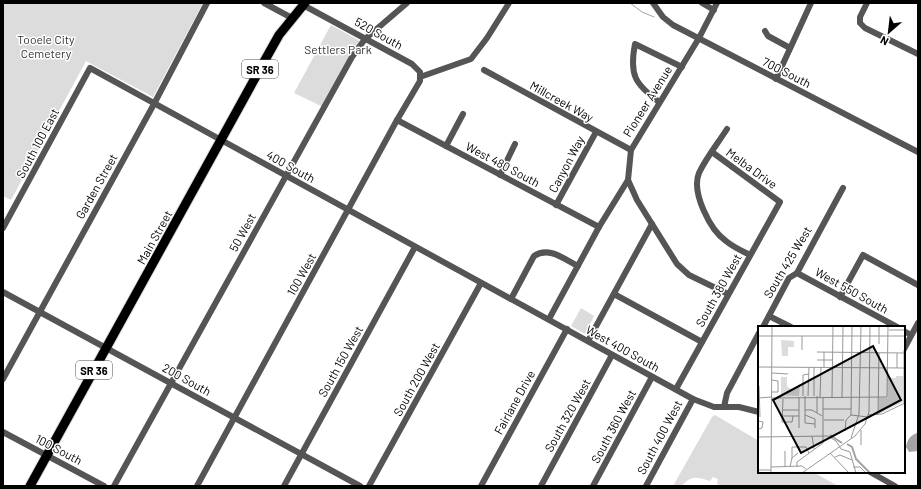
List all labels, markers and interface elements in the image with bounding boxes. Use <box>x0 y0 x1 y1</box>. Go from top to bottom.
north arrow <box>869 12 909 52</box>
street label: 520 South <box>353 14 405 52</box>
park label: Tooele City Cemetery <box>17 32 75 60</box>
text: N <box>878 34 890 49</box>
park label: Settlers Park <box>304 42 372 56</box>
street label: 700 South <box>760 54 814 90</box>
road number: SR 36 <box>242 60 278 78</box>
street label: Pioneer Avenue <box>620 63 674 139</box>
street label: Millcreek Way <box>528 78 597 124</box>
street label: South 100 East <box>13 106 61 180</box>
street label: Canyon Way <box>545 133 587 195</box>
street label: West 480 South <box>464 139 542 189</box>
street label: Melba Drive <box>724 145 780 191</box>
street label: 400 South <box>264 147 318 185</box>
street label: Garden Street <box>72 151 120 221</box>
street label: Main Street <box>133 208 175 266</box>
street label: 50 West <box>226 210 258 254</box>
street label: South 425 West <box>760 224 814 300</box>
street label: 100 West <box>284 250 318 298</box>
street label: South 380 West <box>692 251 744 329</box>
street label: West 550 South <box>813 264 891 316</box>
street label: West 400 South <box>584 322 662 374</box>
street label: South 150 West <box>315 323 365 399</box>
inset map <box>758 326 905 473</box>
street label: South 200 West <box>390 340 442 418</box>
street label: 200 South <box>160 360 214 398</box>
road number: SR 36 <box>76 361 112 379</box>
street label: Fairlane Drive <box>491 368 537 436</box>
street label: South 320 West <box>541 376 593 454</box>
street label: South 360 West <box>588 387 638 465</box>
street label: South 400 West <box>634 397 684 477</box>
street label: 100 South <box>33 431 85 467</box>

